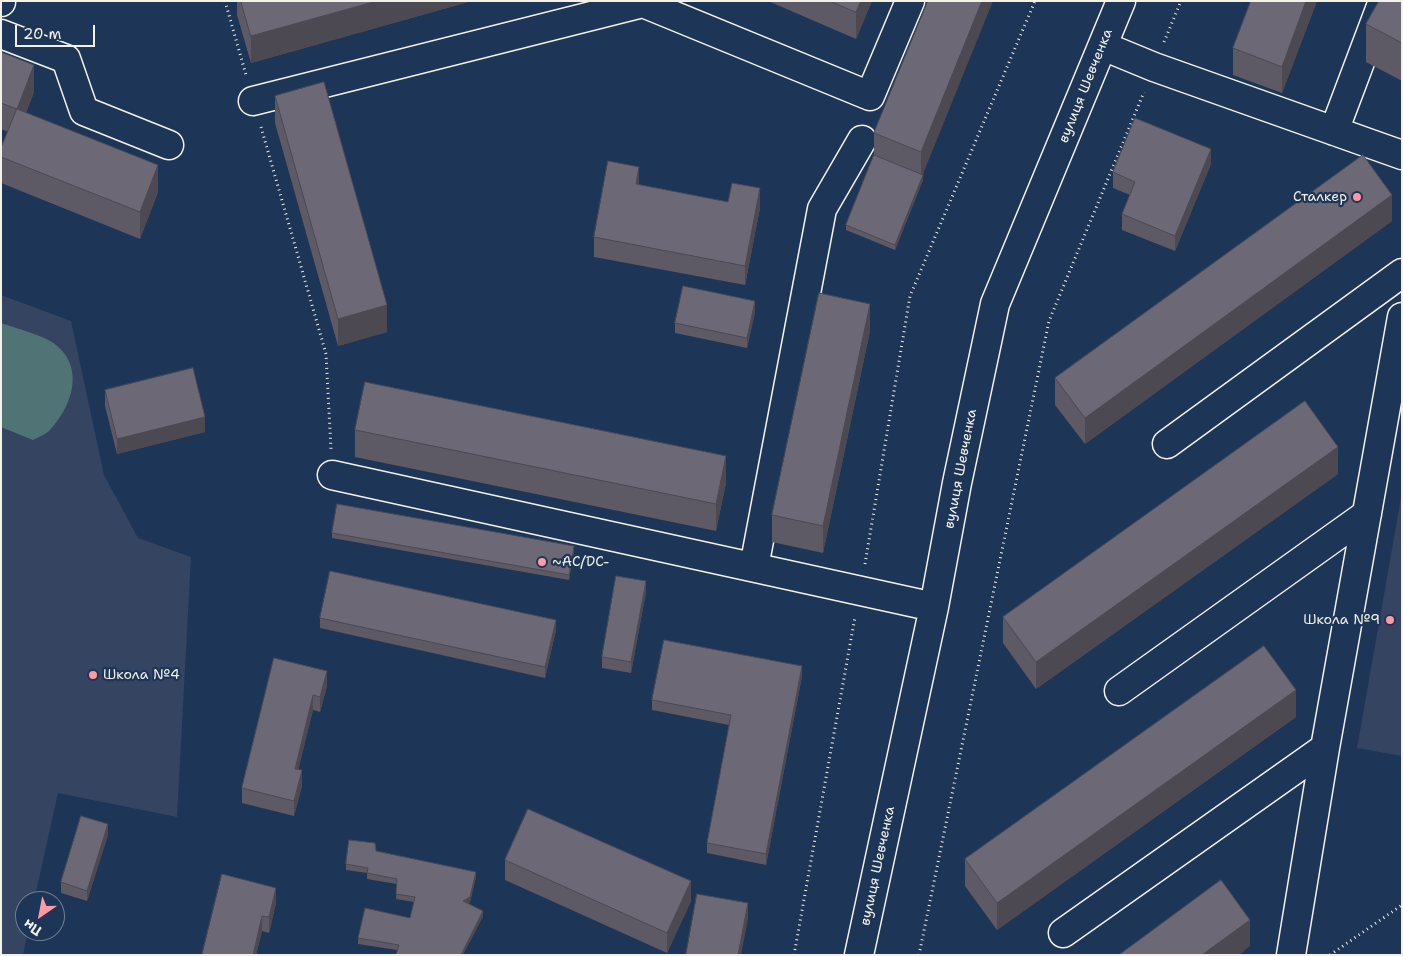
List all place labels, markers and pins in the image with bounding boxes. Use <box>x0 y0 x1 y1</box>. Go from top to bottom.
place label: Сталкер <box>1293 189 1347 205</box>
marker: Сталкер <box>1351 191 1363 203</box>
place label: ~AC/DC- <box>552 554 610 570</box>
marker: ~AC/DC- <box>536 556 548 568</box>
place label: Школа №9 <box>1303 612 1380 628</box>
marker: Школа №9 <box>1384 614 1396 626</box>
place label: Школа №4 <box>103 667 180 683</box>
marker: Школа №4 <box>87 669 99 681</box>

